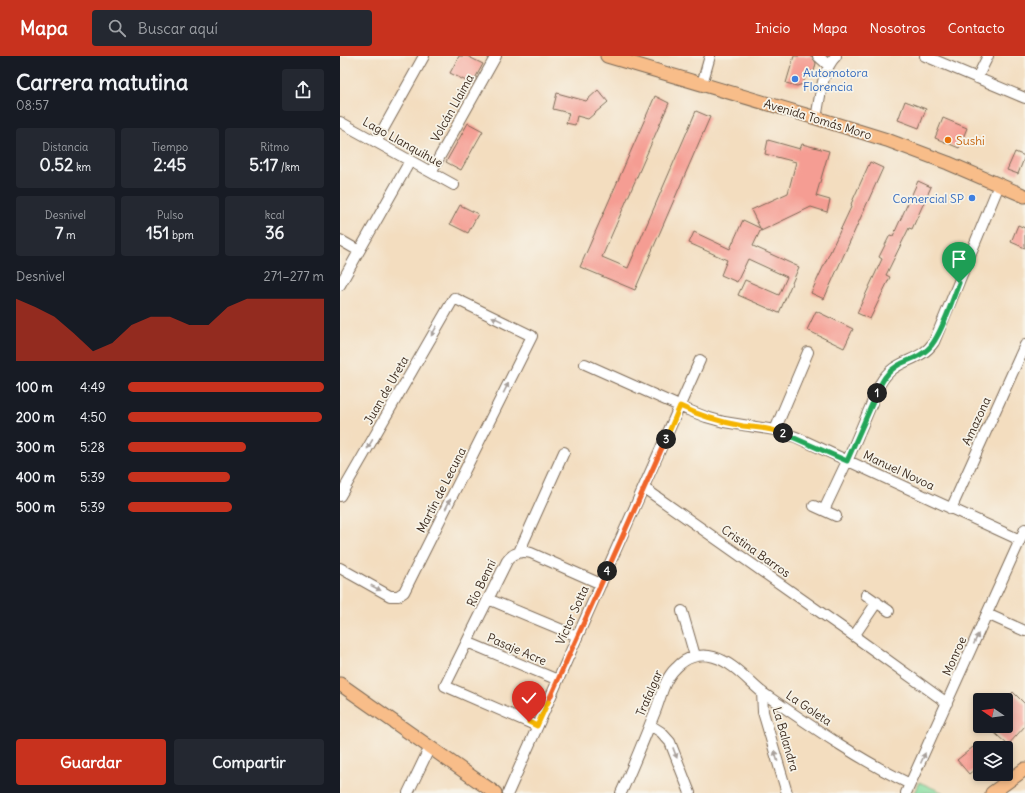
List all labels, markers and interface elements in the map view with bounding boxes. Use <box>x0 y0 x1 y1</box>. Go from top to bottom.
search box <box>92 10 372 46</box>
text: Mapa <box>20 16 68 40</box>
icon: search <box>106 17 128 39</box>
text: Buscar aquí <box>138 19 218 38</box>
text: Inicio <box>755 19 790 37</box>
text: Mapa <box>812 19 848 37</box>
text: Nosotros <box>870 19 926 37</box>
text: Contacto <box>948 19 1005 37</box>
place label: Automotora Florencia <box>803 65 868 94</box>
text: Carrera matutina <box>16 68 188 96</box>
button: share <box>282 69 324 111</box>
street label: Volcán Llaima <box>427 71 477 145</box>
marker: Automotora Florencia <box>790 74 800 84</box>
street label: Avenida Tomás Moro <box>762 95 874 143</box>
text: 08:57 <box>16 97 49 114</box>
street label: Lago Llanquihue <box>360 114 446 170</box>
place label: Sushi <box>956 133 985 148</box>
marker: Sushi <box>943 135 953 145</box>
text: Distancia <box>42 140 88 154</box>
text: Tiempo <box>152 140 188 154</box>
text: Ritmo <box>260 140 289 154</box>
text: 0.52 <box>39 154 73 176</box>
text: 2:45 <box>154 154 186 176</box>
text: 5:17 <box>249 154 278 176</box>
text: km <box>73 160 91 174</box>
text: /km <box>278 160 300 174</box>
place label: Comercial SP <box>893 191 964 206</box>
marker: Comercial SP <box>967 193 977 203</box>
text: Desnivel <box>45 208 86 222</box>
text: Pulso <box>157 208 183 222</box>
text: kcal <box>265 208 285 222</box>
text: 7 <box>55 222 63 244</box>
text: 151 <box>146 222 169 244</box>
text: 36 <box>265 222 284 244</box>
text: m <box>63 228 76 242</box>
text: bpm <box>169 228 194 242</box>
pin <box>942 242 976 283</box>
icon: arrive <box>948 248 970 270</box>
text: Desnivel <box>16 268 65 285</box>
text: 271–277 m <box>264 268 324 285</box>
one-way arrow <box>492 316 503 322</box>
one-way arrow <box>431 326 438 337</box>
street label: Juan de Ureta <box>361 353 412 427</box>
text: 100 m <box>16 379 53 396</box>
text: 4:49 <box>80 379 105 396</box>
one-way arrow <box>503 382 509 394</box>
pin: 1 <box>867 383 887 403</box>
text: 1 <box>875 386 879 400</box>
street label: Amazona <box>958 394 994 447</box>
text: 200 m <box>16 409 55 426</box>
text: 4:50 <box>80 409 106 426</box>
pin: 2 <box>773 423 793 443</box>
text: 2 <box>780 426 786 440</box>
pin: 3 <box>656 429 676 449</box>
text: 3 <box>663 432 669 446</box>
one-way arrow <box>366 438 373 450</box>
text: 300 m <box>16 439 55 456</box>
text: 5:28 <box>80 439 105 456</box>
street label: Martín de Lecuna <box>413 445 469 535</box>
street label: Manuel Novoa <box>861 447 937 493</box>
text: 400 m <box>16 469 55 486</box>
text: 5:39 <box>80 469 105 486</box>
text: 500 m <box>16 499 55 516</box>
text: 5:39 <box>80 499 105 516</box>
one-way arrow <box>445 499 451 510</box>
street label: Cristina Barros <box>719 522 793 580</box>
street label: Río Benni <box>463 557 499 609</box>
pin: 4 <box>597 561 617 581</box>
text: 4 <box>604 564 610 578</box>
street label: Víctor Sotta <box>552 583 592 647</box>
one-way arrow <box>370 585 382 591</box>
street label: Pasaje Acre <box>485 630 549 668</box>
one-way arrow <box>973 633 979 645</box>
street label: Monroe <box>939 634 969 678</box>
street label: Trafalgar <box>633 668 665 718</box>
pin <box>512 681 546 722</box>
icon: check <box>518 687 540 709</box>
street label: La Goleta <box>783 687 835 729</box>
north arrow <box>973 693 1013 733</box>
map controls <box>973 693 1013 781</box>
street label: La Balandra <box>770 705 802 773</box>
button: Guardar <box>16 739 166 785</box>
button: Compartir <box>174 739 324 785</box>
button: layers <box>973 741 1013 781</box>
one-way arrow <box>672 748 678 760</box>
one-way arrow <box>773 749 779 761</box>
one-way arrow <box>920 751 926 763</box>

